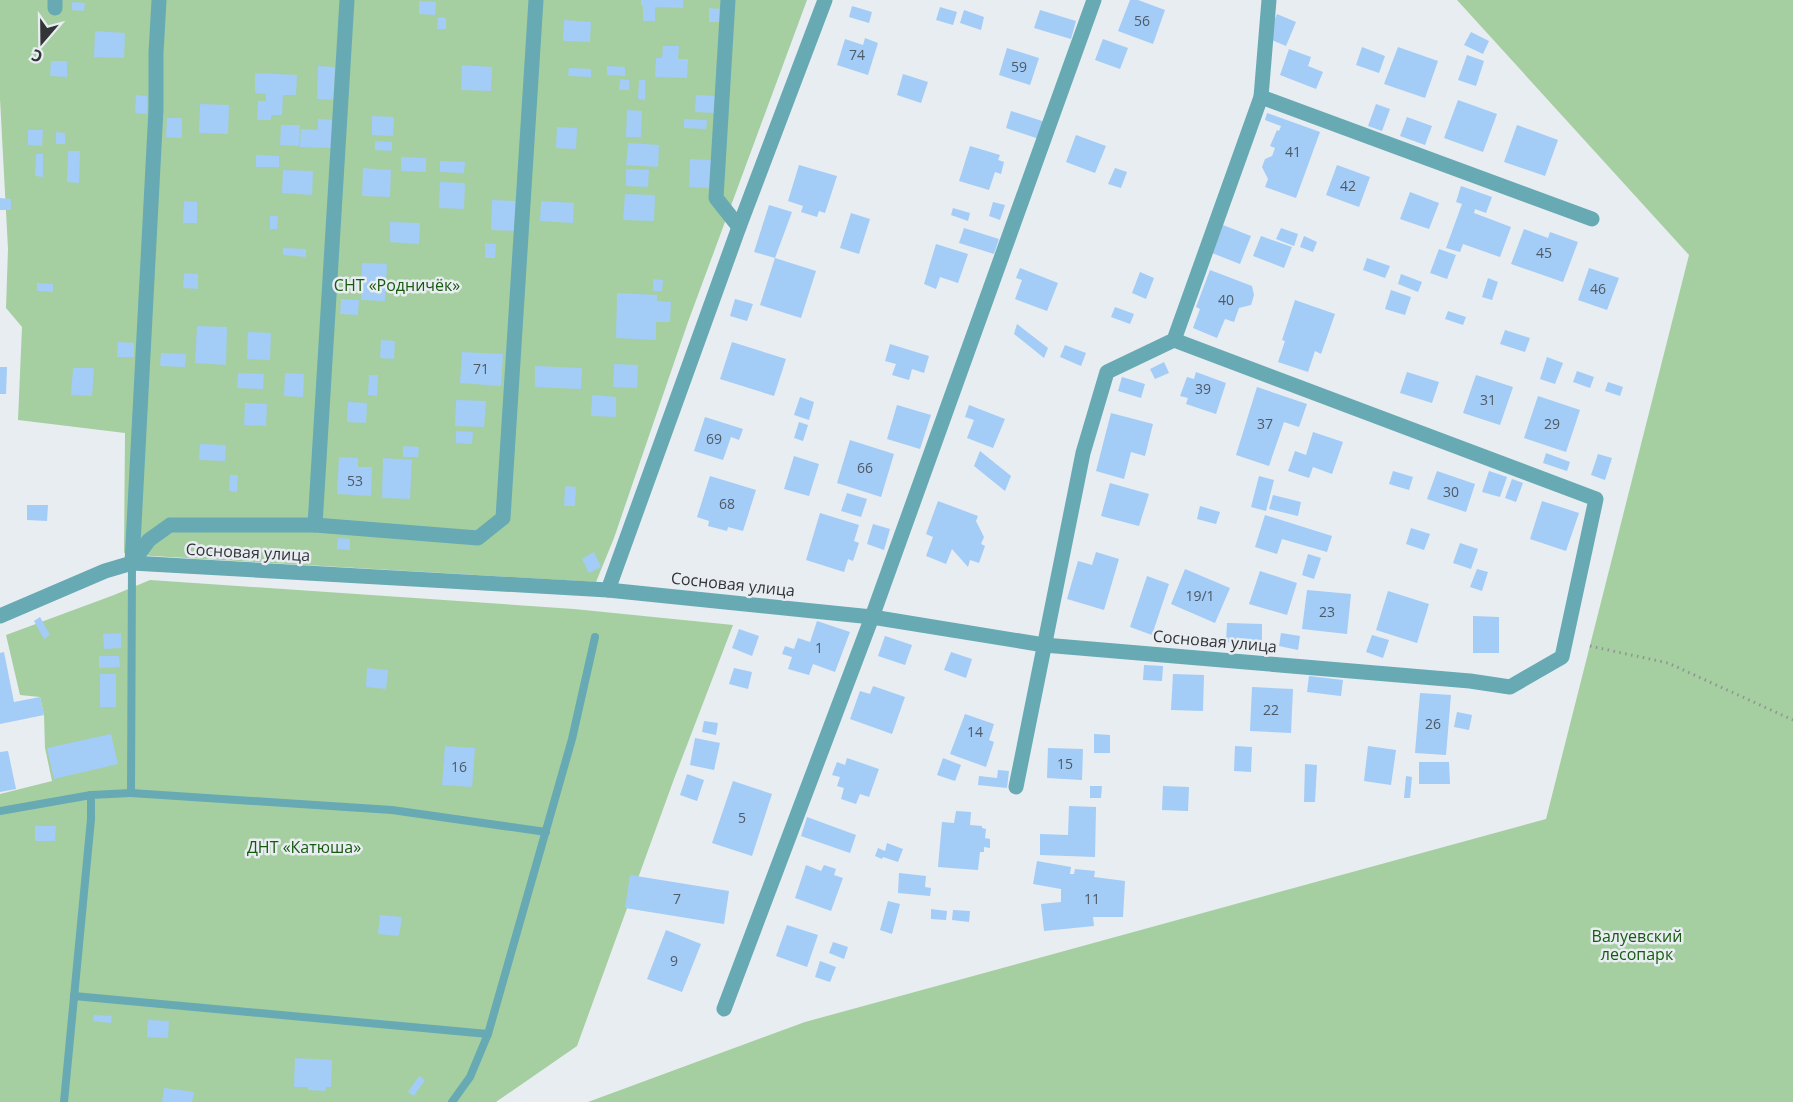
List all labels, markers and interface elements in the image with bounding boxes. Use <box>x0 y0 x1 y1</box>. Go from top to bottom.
house number: 56 <box>1134 11 1150 30</box>
north arrow <box>12 12 72 72</box>
text: С <box>28 44 45 68</box>
house number: 74 <box>849 45 865 64</box>
house number: 59 <box>1011 57 1027 76</box>
house number: 41 <box>1285 142 1301 161</box>
house number: 42 <box>1340 176 1356 195</box>
house number: 45 <box>1536 243 1552 262</box>
park label: СНТ «Родничёк» <box>334 274 460 296</box>
house number: 46 <box>1590 279 1606 298</box>
house number: 40 <box>1218 290 1234 309</box>
house number: 71 <box>473 359 489 378</box>
house number: 39 <box>1195 379 1211 398</box>
house number: 31 <box>1480 390 1496 409</box>
house number: 37 <box>1257 414 1273 433</box>
house number: 29 <box>1544 414 1560 433</box>
house number: 69 <box>706 429 722 448</box>
house number: 66 <box>857 458 873 477</box>
house number: 53 <box>347 471 363 490</box>
house number: 30 <box>1443 482 1459 501</box>
house number: 68 <box>719 494 735 513</box>
street label: Сосновая улица <box>185 538 311 566</box>
street label: Сосновая улица <box>670 567 796 601</box>
house number: 19/1 <box>1185 586 1215 605</box>
house number: 23 <box>1319 602 1335 621</box>
street label: Сосновая улица <box>1152 625 1278 657</box>
house number: 1 <box>815 638 823 657</box>
house number: 22 <box>1263 700 1279 719</box>
house number: 26 <box>1425 714 1441 733</box>
house number: 14 <box>967 722 983 741</box>
house number: 15 <box>1057 754 1073 773</box>
house number: 16 <box>451 757 467 776</box>
house number: 5 <box>738 808 746 827</box>
park label: ДНТ «Катюша» <box>247 836 361 858</box>
house number: 7 <box>673 889 681 908</box>
house number: 11 <box>1084 889 1100 908</box>
park label: Валуевский лесопарк <box>1592 925 1682 965</box>
house number: 9 <box>670 951 678 970</box>

